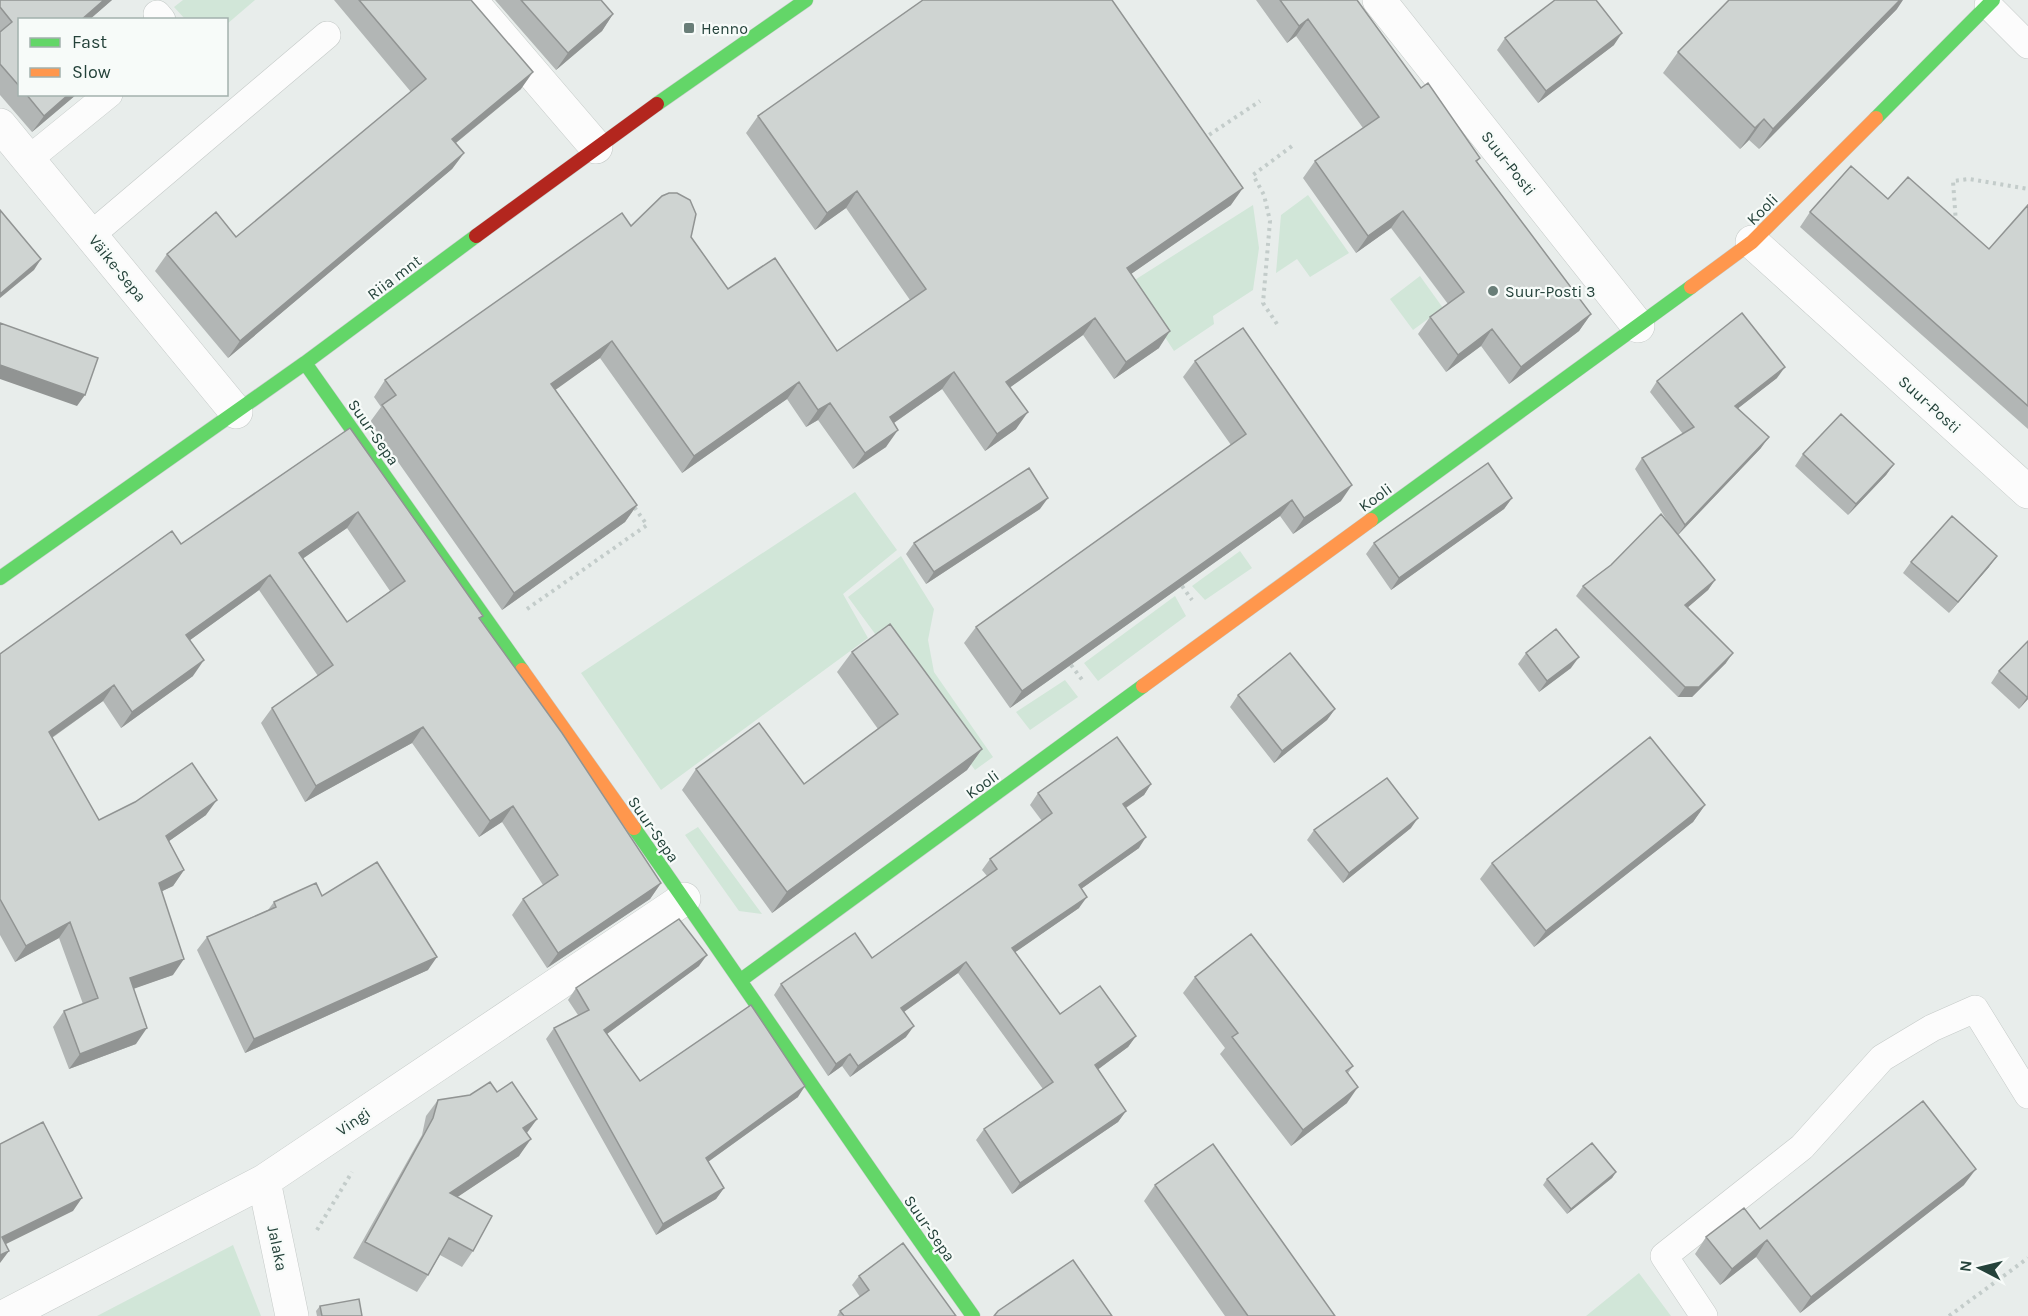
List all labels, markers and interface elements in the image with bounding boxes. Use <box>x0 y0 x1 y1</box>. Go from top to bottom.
legend <box>18 18 228 96</box>
place label: Henno <box>701 19 748 38</box>
marker: Henno <box>682 21 696 35</box>
text: Fast <box>72 31 107 53</box>
text: Slow <box>72 61 111 83</box>
street label: Suur-Posti <box>1477 127 1540 200</box>
street label: Kooli <box>1743 190 1782 229</box>
street label: Väike-Sepa <box>85 231 150 306</box>
street label: Riia mnt <box>364 251 425 304</box>
place label: Suur-Posti 3 <box>1505 282 1595 301</box>
marker: Suur-Posti 3 <box>1486 284 1500 298</box>
street label: Suur-Posti <box>1895 371 1965 437</box>
street label: Suur-Sepa <box>344 396 403 469</box>
street label: Kooli <box>1355 479 1396 516</box>
street label: Kooli <box>962 766 1003 803</box>
street label: Suur-Sepa <box>624 793 683 866</box>
street label: Vingi <box>333 1103 374 1140</box>
street label: Suur-Sepa <box>900 1192 959 1265</box>
street label: Jalaka <box>263 1223 292 1273</box>
north arrow <box>1950 1238 2010 1298</box>
text: N <box>1955 1259 1976 1273</box>

